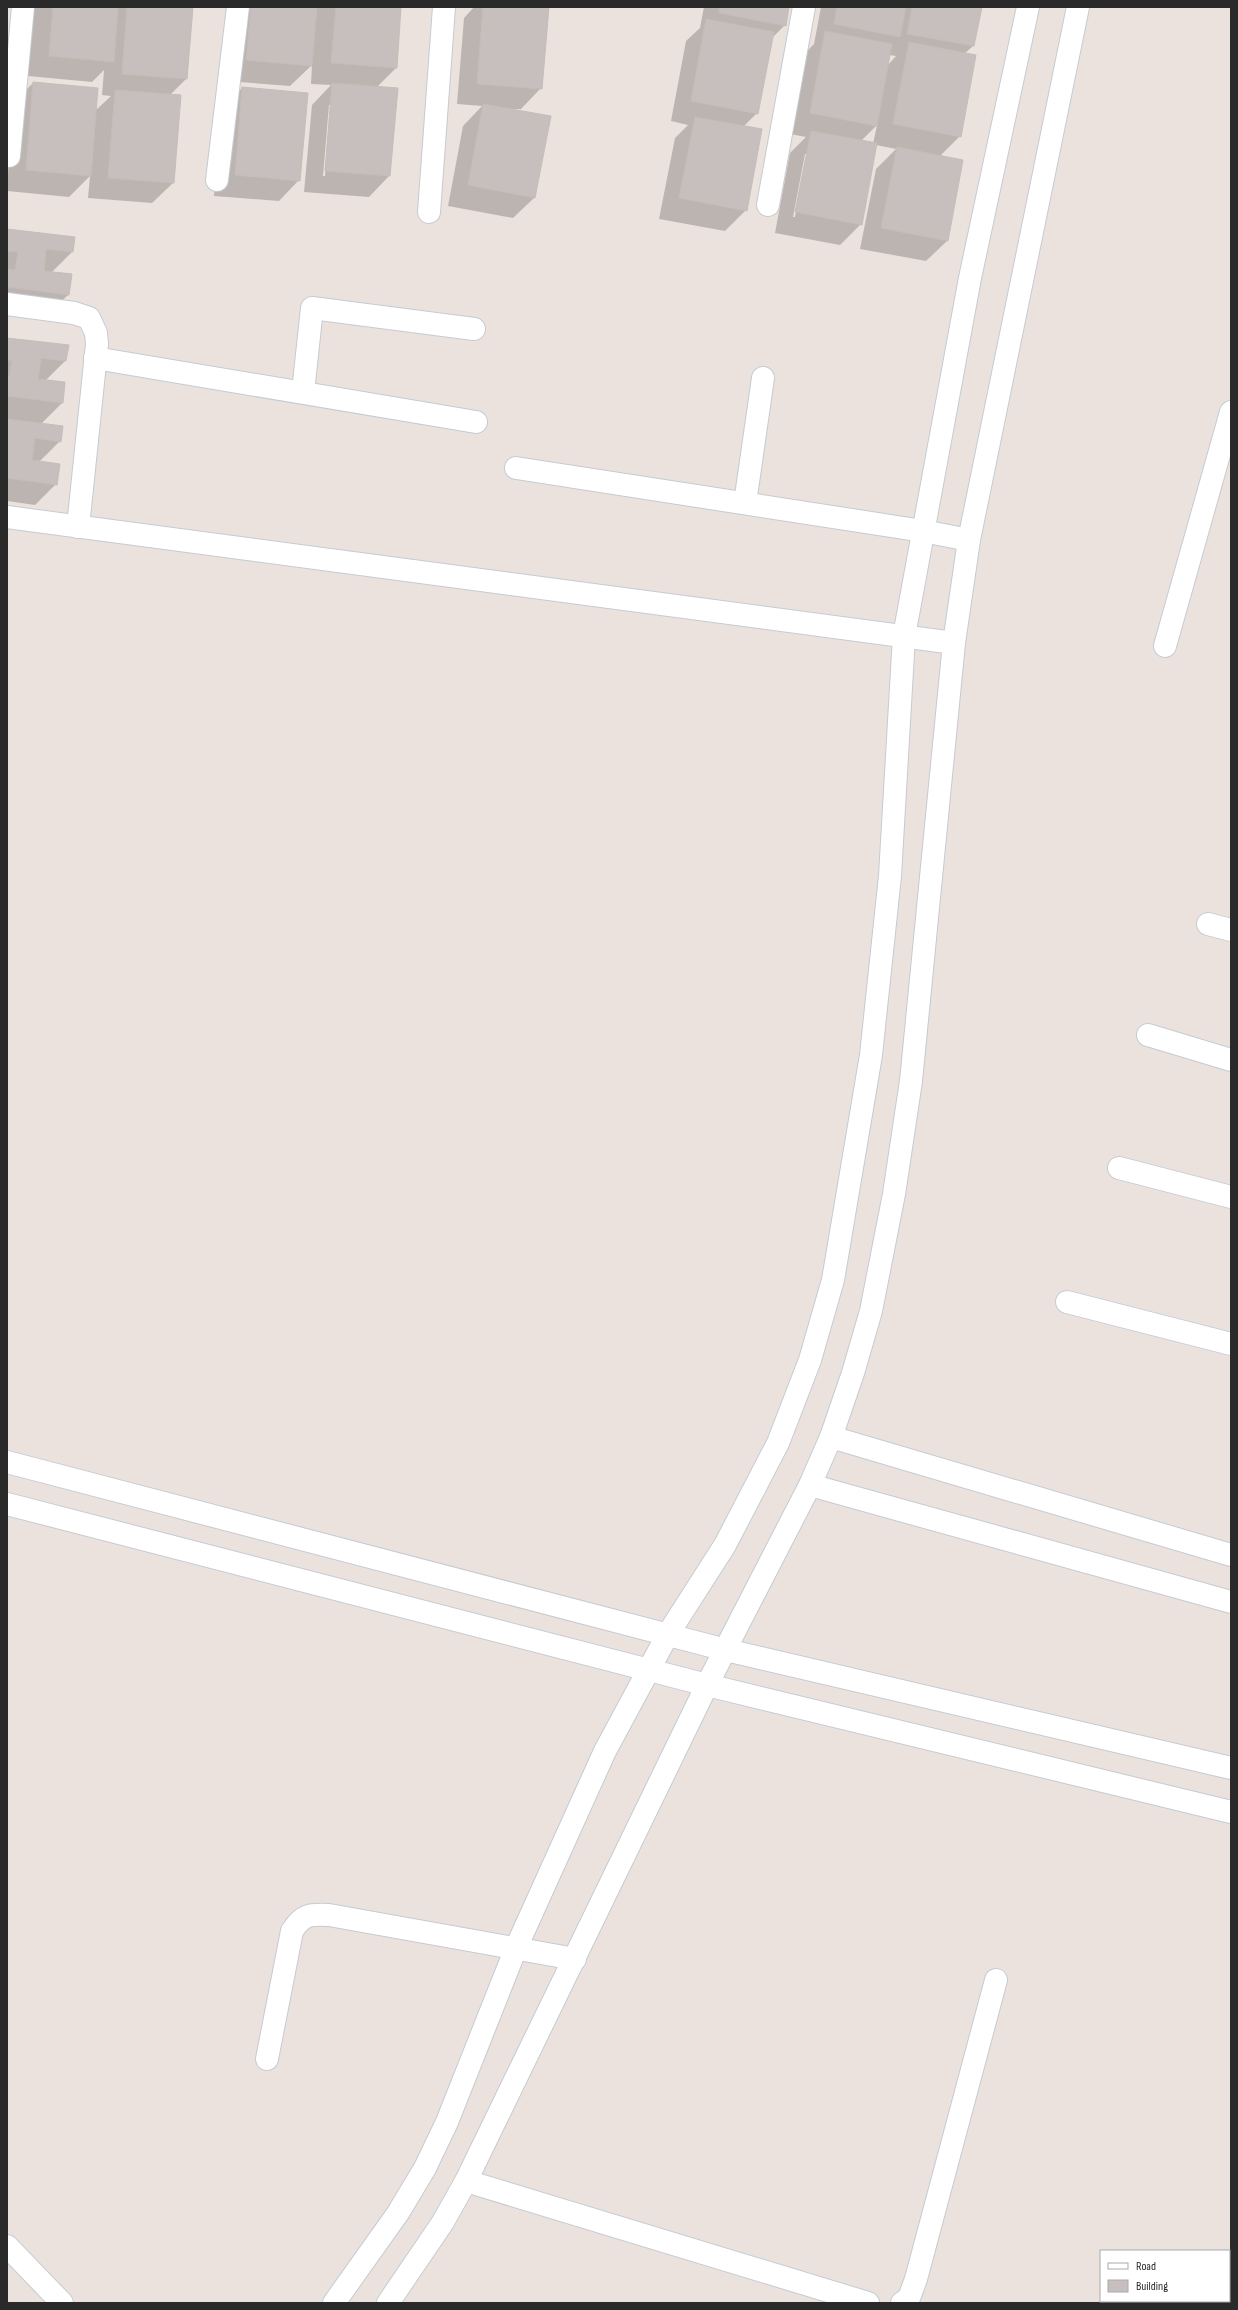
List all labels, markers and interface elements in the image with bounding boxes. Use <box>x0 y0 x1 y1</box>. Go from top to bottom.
legend <box>1100 2250 1230 2302</box>
text: Road <box>1136 2259 1156 2274</box>
text: Building <box>1136 2279 1168 2294</box>

